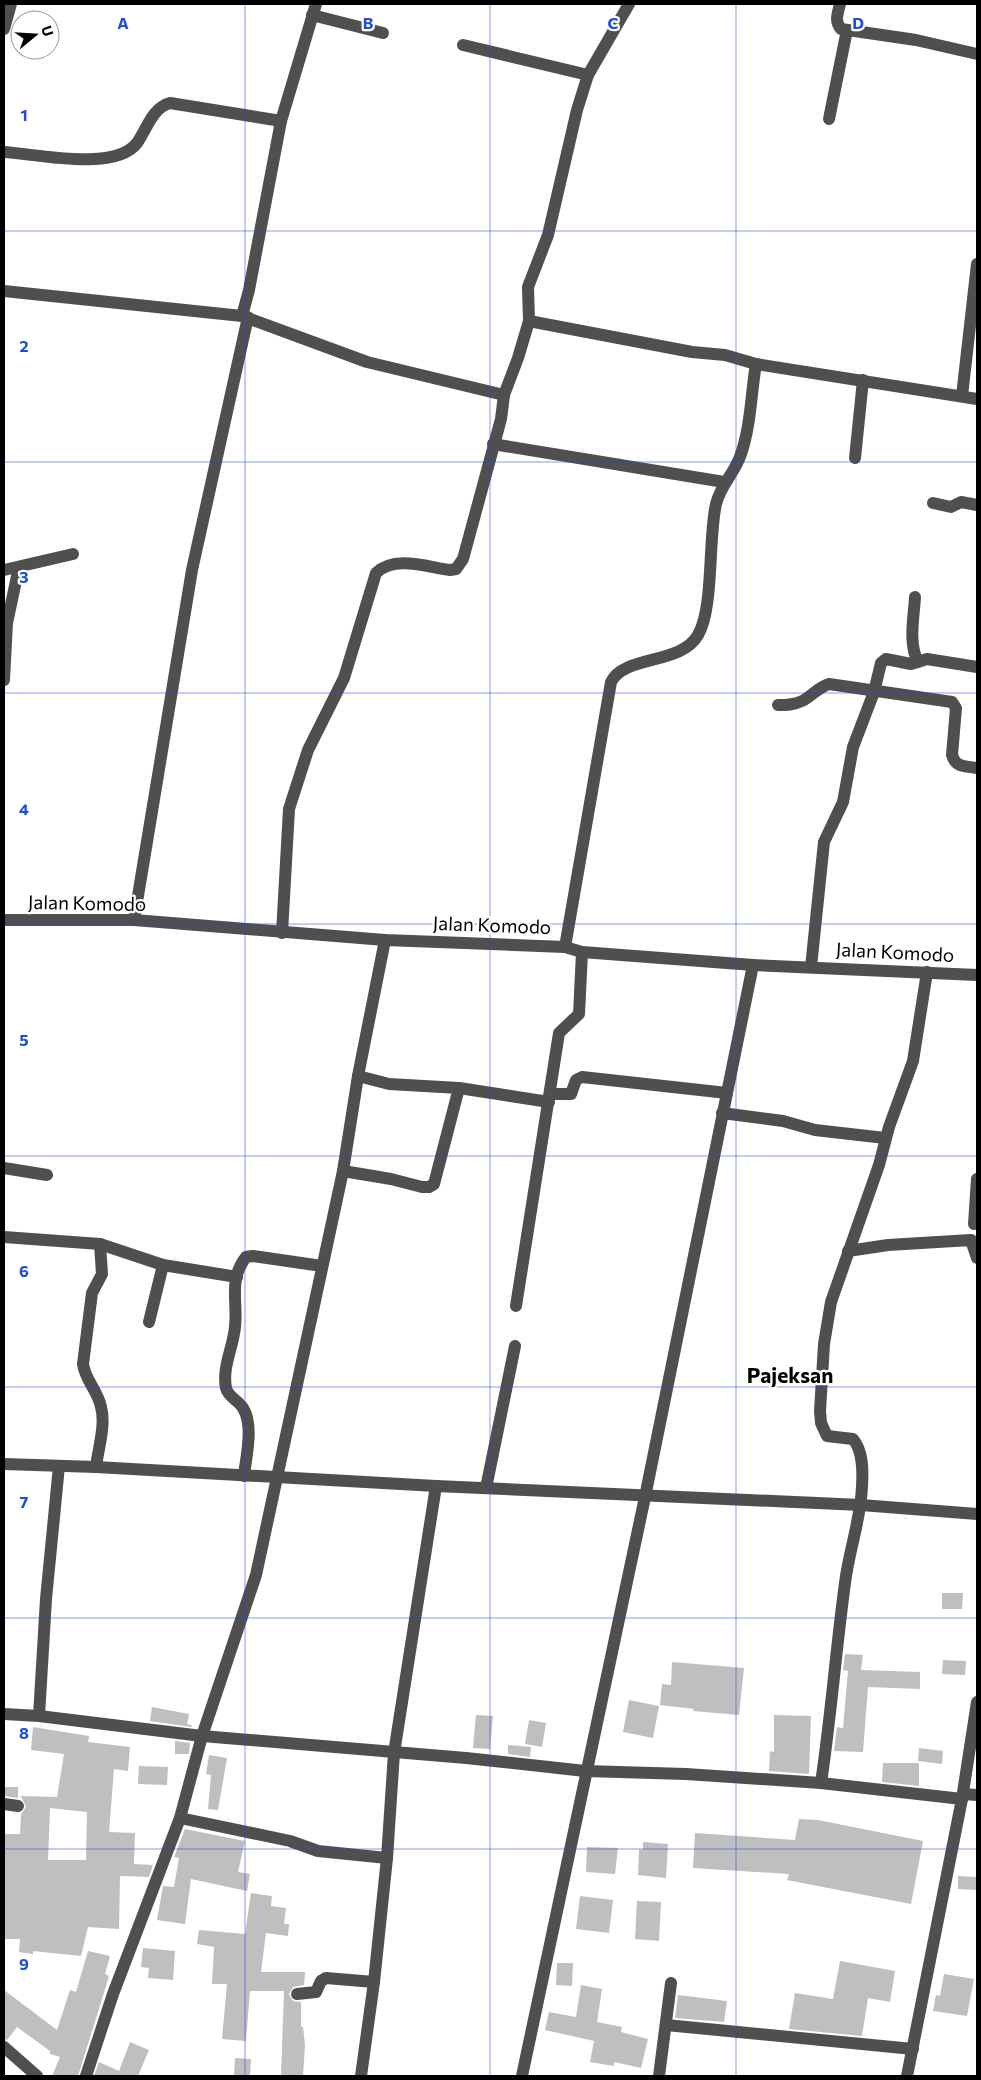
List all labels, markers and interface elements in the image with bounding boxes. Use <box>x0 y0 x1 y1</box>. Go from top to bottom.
north arrow <box>10 10 60 60</box>
text: A <box>117 13 129 32</box>
text: B <box>363 13 374 32</box>
text: C <box>608 13 619 32</box>
text: D <box>852 13 864 32</box>
text: U <box>38 23 57 38</box>
text: 1 <box>20 105 28 124</box>
text: 2 <box>19 336 29 355</box>
text: 3 <box>19 567 29 586</box>
text: 4 <box>19 799 29 818</box>
street label: Jalan Komodo <box>28 890 146 915</box>
street label: Jalan Komodo <box>432 911 552 938</box>
street label: Jalan Komodo <box>835 937 955 966</box>
text: 5 <box>19 1030 29 1049</box>
text: 6 <box>19 1261 29 1280</box>
district label: Pajeksan <box>747 1362 833 1387</box>
text: 7 <box>20 1492 29 1511</box>
text: 8 <box>19 1723 29 1742</box>
text: 9 <box>19 1954 29 1973</box>

